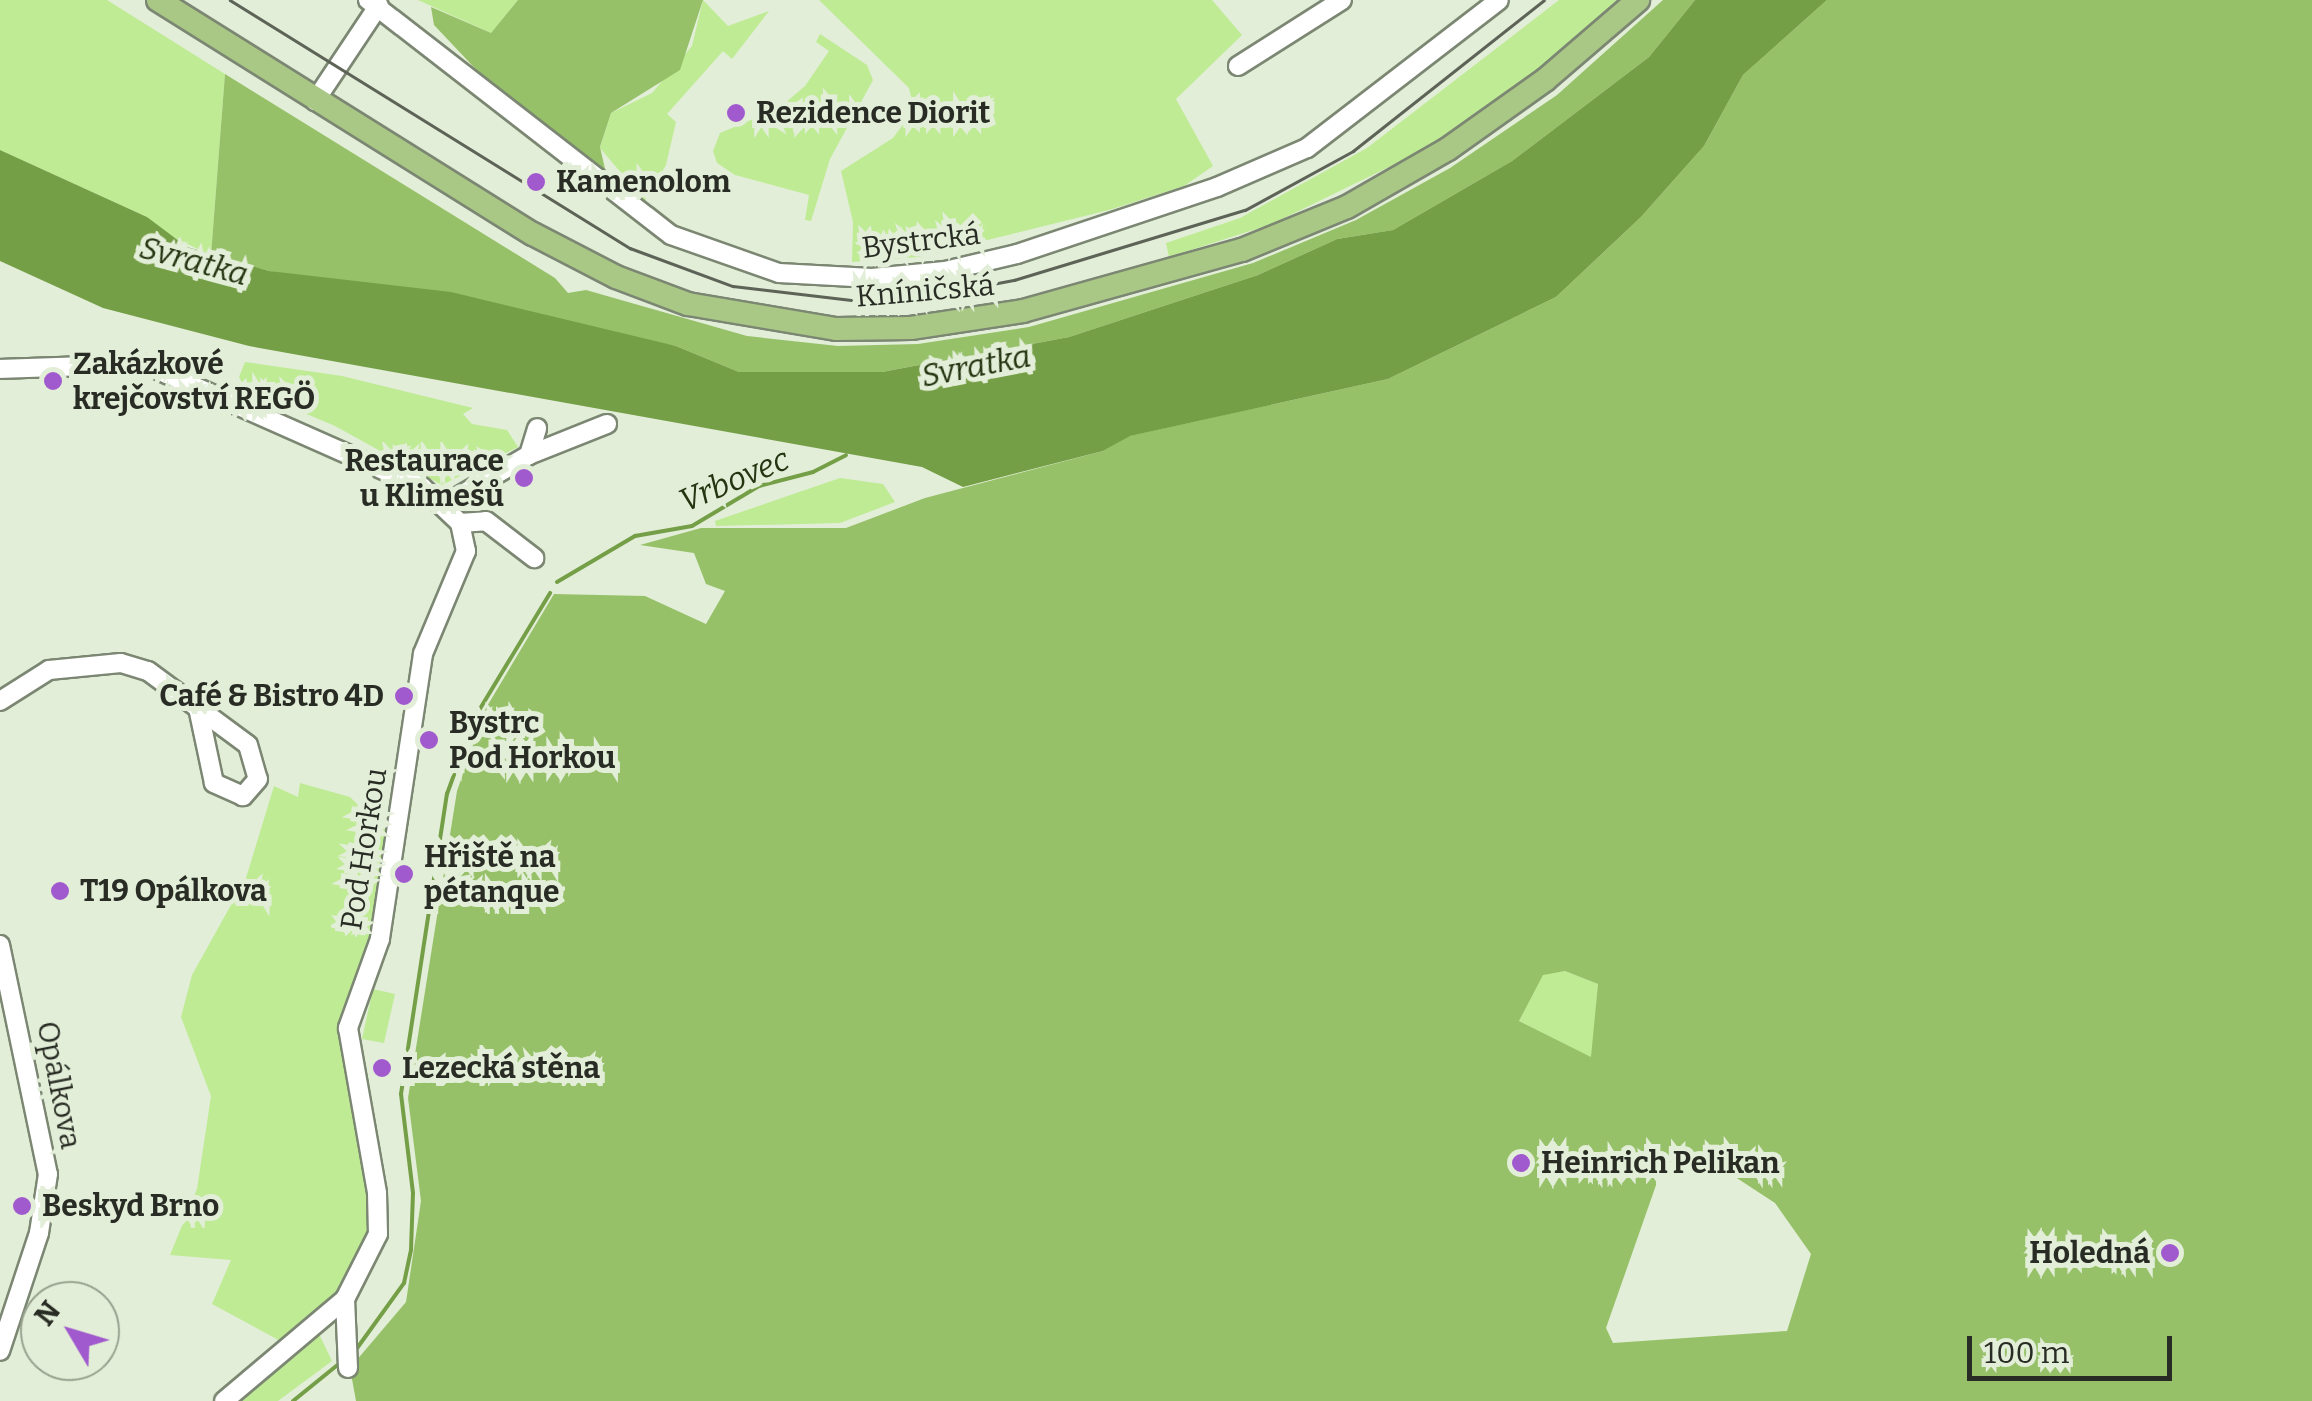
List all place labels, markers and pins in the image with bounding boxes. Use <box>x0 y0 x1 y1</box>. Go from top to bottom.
place label: Rezidence Diorit <box>756 95 990 131</box>
marker: Rezidence Diorit <box>725 102 747 124</box>
place label: Kamenolom <box>556 164 731 200</box>
marker: Kamenolom <box>525 171 547 193</box>
place label: Zakázkové krejčovství REGÖ <box>73 346 315 416</box>
marker: Zakázkové krejčovství REGÖ <box>42 370 64 392</box>
place label: Restaurace u Klimešů <box>344 443 504 514</box>
marker: Restaurace u Klimešů <box>513 467 535 489</box>
place label: Café & Bistro 4D <box>159 678 384 714</box>
marker: Café & Bistro 4D <box>393 685 415 707</box>
place label: Bystrc Pod Horkou <box>449 705 615 776</box>
marker: Bystrc Pod Horkou <box>418 729 440 751</box>
place label: Hřiště na pétanque <box>424 839 560 910</box>
marker: Hřiště na pétanque <box>393 863 415 885</box>
place label: T19 Opálkova <box>80 873 267 909</box>
marker: T19 Opálkova <box>49 880 71 902</box>
place label: Lezecká stěna <box>402 1050 600 1086</box>
marker: Lezecká stěna <box>371 1057 393 1079</box>
place label: Heinrich Pelikan <box>1541 1145 1779 1181</box>
marker: Heinrich Pelikan <box>1510 1152 1532 1174</box>
place label: Beskyd Brno <box>42 1188 219 1224</box>
marker: Beskyd Brno <box>11 1195 33 1217</box>
place label: Holedná <box>2029 1235 2150 1271</box>
marker: Holedná <box>2159 1242 2181 1264</box>

